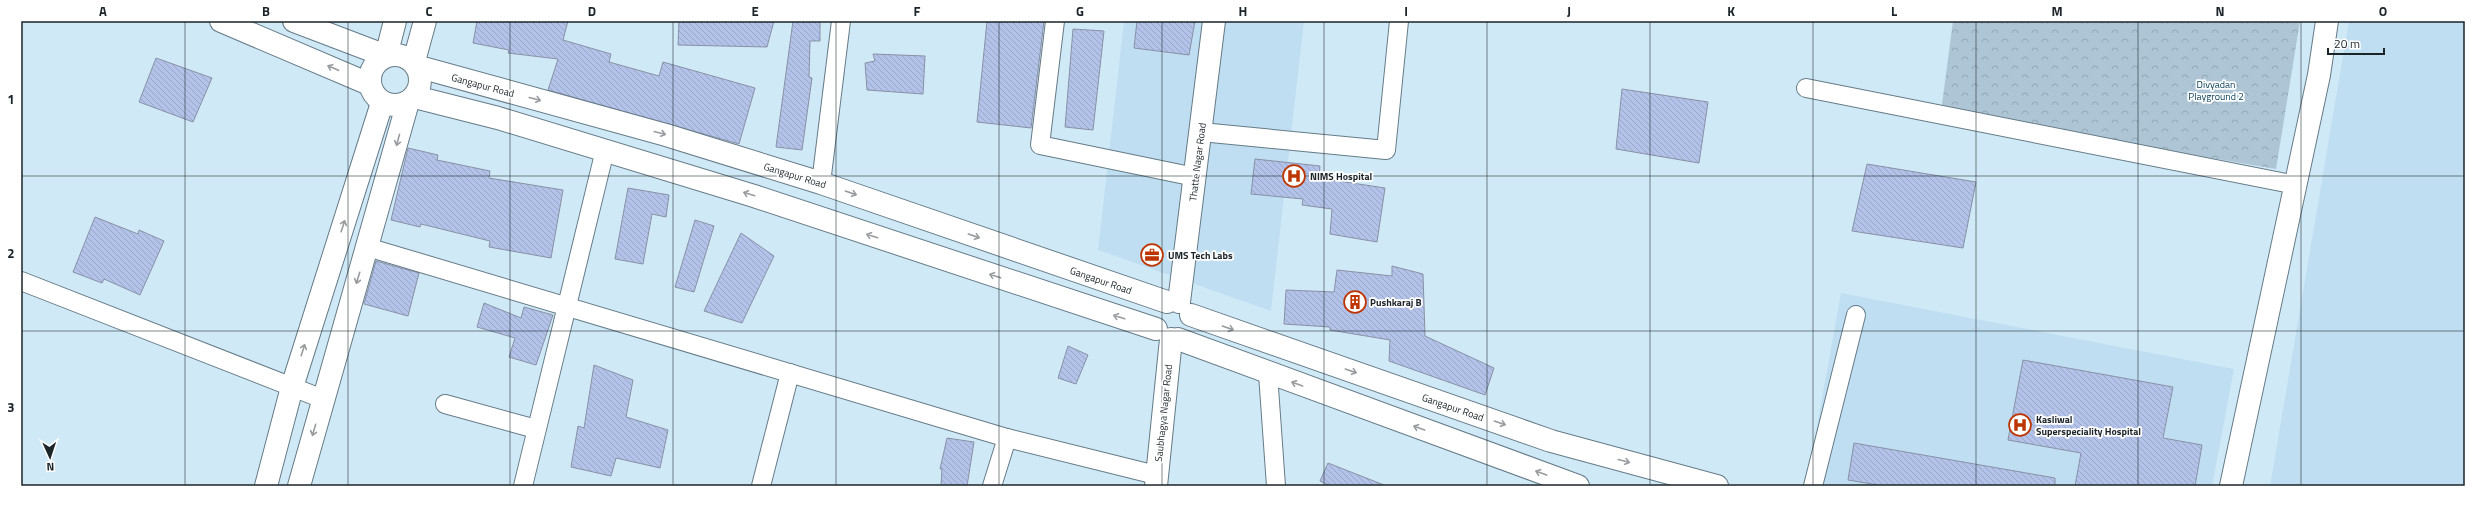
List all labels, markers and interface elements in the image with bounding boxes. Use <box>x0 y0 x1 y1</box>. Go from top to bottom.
text: A <box>99 1 107 21</box>
text: B <box>262 1 270 21</box>
text: C <box>425 1 433 21</box>
text: D <box>588 1 596 21</box>
text: E <box>751 1 759 21</box>
text: F <box>914 1 921 21</box>
text: G <box>1076 1 1084 21</box>
text: H <box>1239 1 1247 21</box>
text: I <box>1404 1 1408 21</box>
text: J <box>1567 1 1571 21</box>
text: K <box>1727 1 1735 21</box>
text: L <box>1891 1 1897 21</box>
text: M <box>2051 1 2063 21</box>
text: N <box>2215 1 2225 21</box>
text: O <box>2379 1 2387 21</box>
scale bar <box>2328 30 2384 56</box>
text: 20 m <box>2334 34 2360 53</box>
one-way arrow <box>328 64 340 72</box>
street label: Gangapur Road <box>450 70 516 101</box>
park label: Divyadan Playground 2 <box>2188 77 2244 104</box>
text: 1 <box>7 89 15 109</box>
one-way arrow <box>528 96 541 103</box>
street label: Thatte Nagar Road <box>1185 122 1210 202</box>
one-way arrow <box>653 130 666 137</box>
one-way arrow <box>394 133 401 146</box>
street label: Gangapur Road <box>762 159 828 192</box>
hospital icon: NIMS Hospital <box>1281 163 1307 189</box>
place label: NIMS Hospital <box>1310 169 1373 184</box>
one-way arrow <box>742 190 755 197</box>
one-way arrow <box>844 190 857 197</box>
one-way arrow <box>339 220 347 232</box>
one-way arrow <box>865 232 878 239</box>
one-way arrow <box>967 232 979 240</box>
office icon: UMS Tech Labs <box>1139 242 1165 268</box>
text: 2 <box>7 243 15 263</box>
place label: UMS Tech Labs <box>1168 248 1233 263</box>
street label: Gangapur Road <box>1068 263 1134 298</box>
one-way arrow <box>354 271 361 284</box>
one-way arrow <box>989 272 1002 279</box>
building icon: Pushkaraj B <box>1342 289 1368 315</box>
place label: Pushkaraj B <box>1370 295 1422 310</box>
one-way arrow <box>1113 312 1125 320</box>
one-way arrow <box>1222 325 1235 332</box>
one-way arrow <box>300 343 307 356</box>
street label: Saubhagya Nagar Road <box>1151 364 1176 462</box>
one-way arrow <box>1344 368 1357 375</box>
one-way arrow <box>1291 380 1303 388</box>
street label: Gangapur Road <box>1420 390 1486 425</box>
text: 3 <box>7 397 15 417</box>
hospital icon: Kasliwal Superspeciality Hospital <box>2007 412 2033 438</box>
place label: Kasliwal Superspeciality Hospital <box>2036 412 2141 439</box>
one-way arrow <box>1494 420 1506 428</box>
one-way arrow <box>310 423 317 436</box>
one-way arrow <box>1413 424 1425 432</box>
north arrow <box>30 437 70 477</box>
one-way arrow <box>1618 458 1631 465</box>
text: N <box>46 459 55 475</box>
one-way arrow <box>1535 468 1547 476</box>

